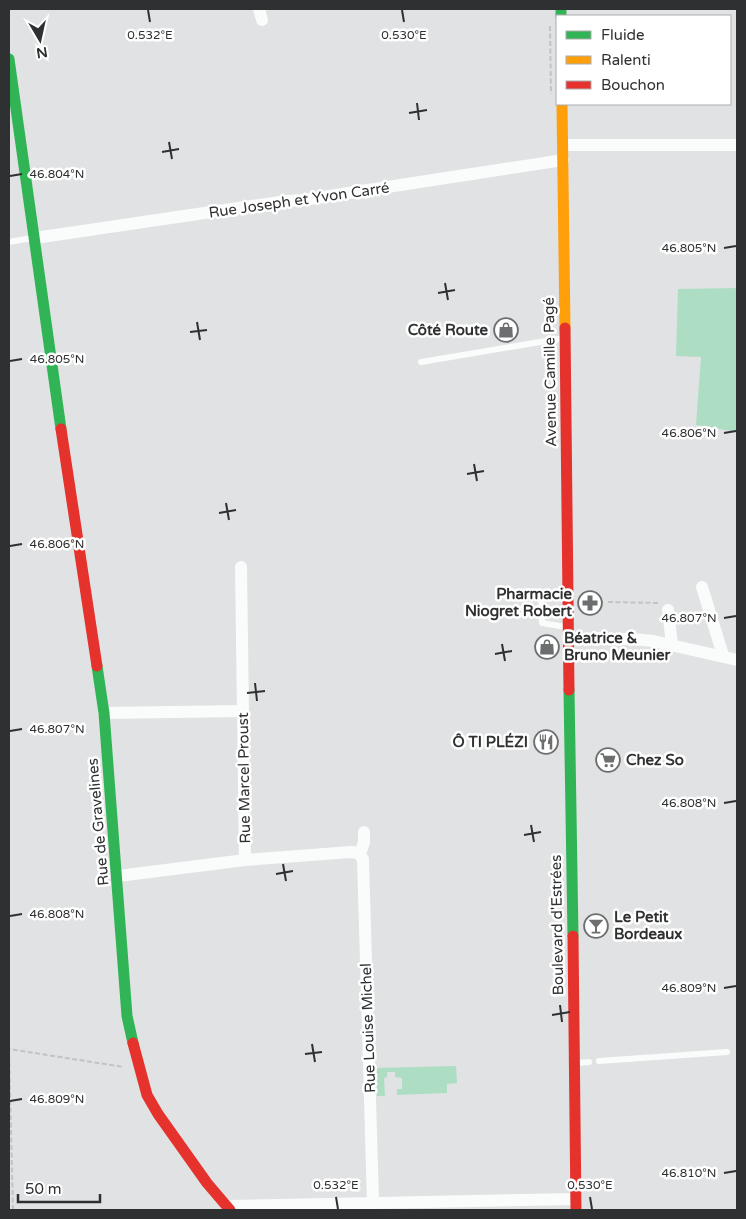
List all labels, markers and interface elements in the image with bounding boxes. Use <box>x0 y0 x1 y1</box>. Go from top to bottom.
north arrow <box>15 15 65 65</box>
legend <box>556 15 731 105</box>
text: Fluide <box>601 26 645 44</box>
text: 0.532°E <box>127 28 173 42</box>
text: 0.530°E <box>381 28 427 42</box>
text: N <box>35 43 49 62</box>
text: Ralenti <box>601 51 651 69</box>
text: Bouchon <box>601 76 665 94</box>
text: 46.804°N <box>30 167 84 181</box>
street label: Rue Joseph et Yvon Carré <box>207 178 391 222</box>
text: 46.805°N <box>662 241 716 255</box>
street label: Avenue Camille Pagé <box>540 297 560 447</box>
shop icon: Côté Route <box>493 317 519 343</box>
place label: Côté Route <box>408 321 489 339</box>
text: 46.805°N <box>30 352 84 366</box>
text: 46.806°N <box>662 426 716 440</box>
text: 46.806°N <box>30 537 84 551</box>
place label: Pharmacie Niogret Robert <box>465 585 572 621</box>
pharmacy icon: Pharmacie Niogret Robert <box>577 590 603 616</box>
text: 46.807°N <box>661 611 717 625</box>
place label: Béatrice & Bruno Meunier <box>564 629 671 664</box>
shop icon: Béatrice & Bruno Meunier <box>534 634 560 660</box>
street label: Rue Marcel Proust <box>234 712 254 844</box>
text: 46.807°N <box>29 722 85 736</box>
restaurant icon: Ô TI PLÉZI <box>533 729 559 755</box>
place label: Ô TI PLÉZI <box>452 732 528 751</box>
supermarket icon: Chez So <box>595 747 621 773</box>
place label: Chez So <box>626 751 684 769</box>
street label: Rue de Gravelines <box>83 757 113 887</box>
text: 46.808°N <box>662 796 716 810</box>
street label: Boulevard d'Estrées <box>547 854 567 996</box>
text: 46.808°N <box>30 907 84 921</box>
place label: Le Petit Bordeaux <box>614 908 682 943</box>
bar icon: Le Petit Bordeaux <box>583 913 609 939</box>
street label: Rue Louise Michel <box>357 963 379 1093</box>
text: 46.809°N <box>662 981 716 995</box>
text: 46.809°N <box>30 1092 84 1106</box>
text: 46.810°N <box>662 1166 716 1180</box>
scale bar <box>18 1172 100 1204</box>
text: 0.532°E <box>313 1178 359 1192</box>
text: 0.530°E <box>567 1178 613 1192</box>
text: 50 m <box>25 1180 62 1198</box>

